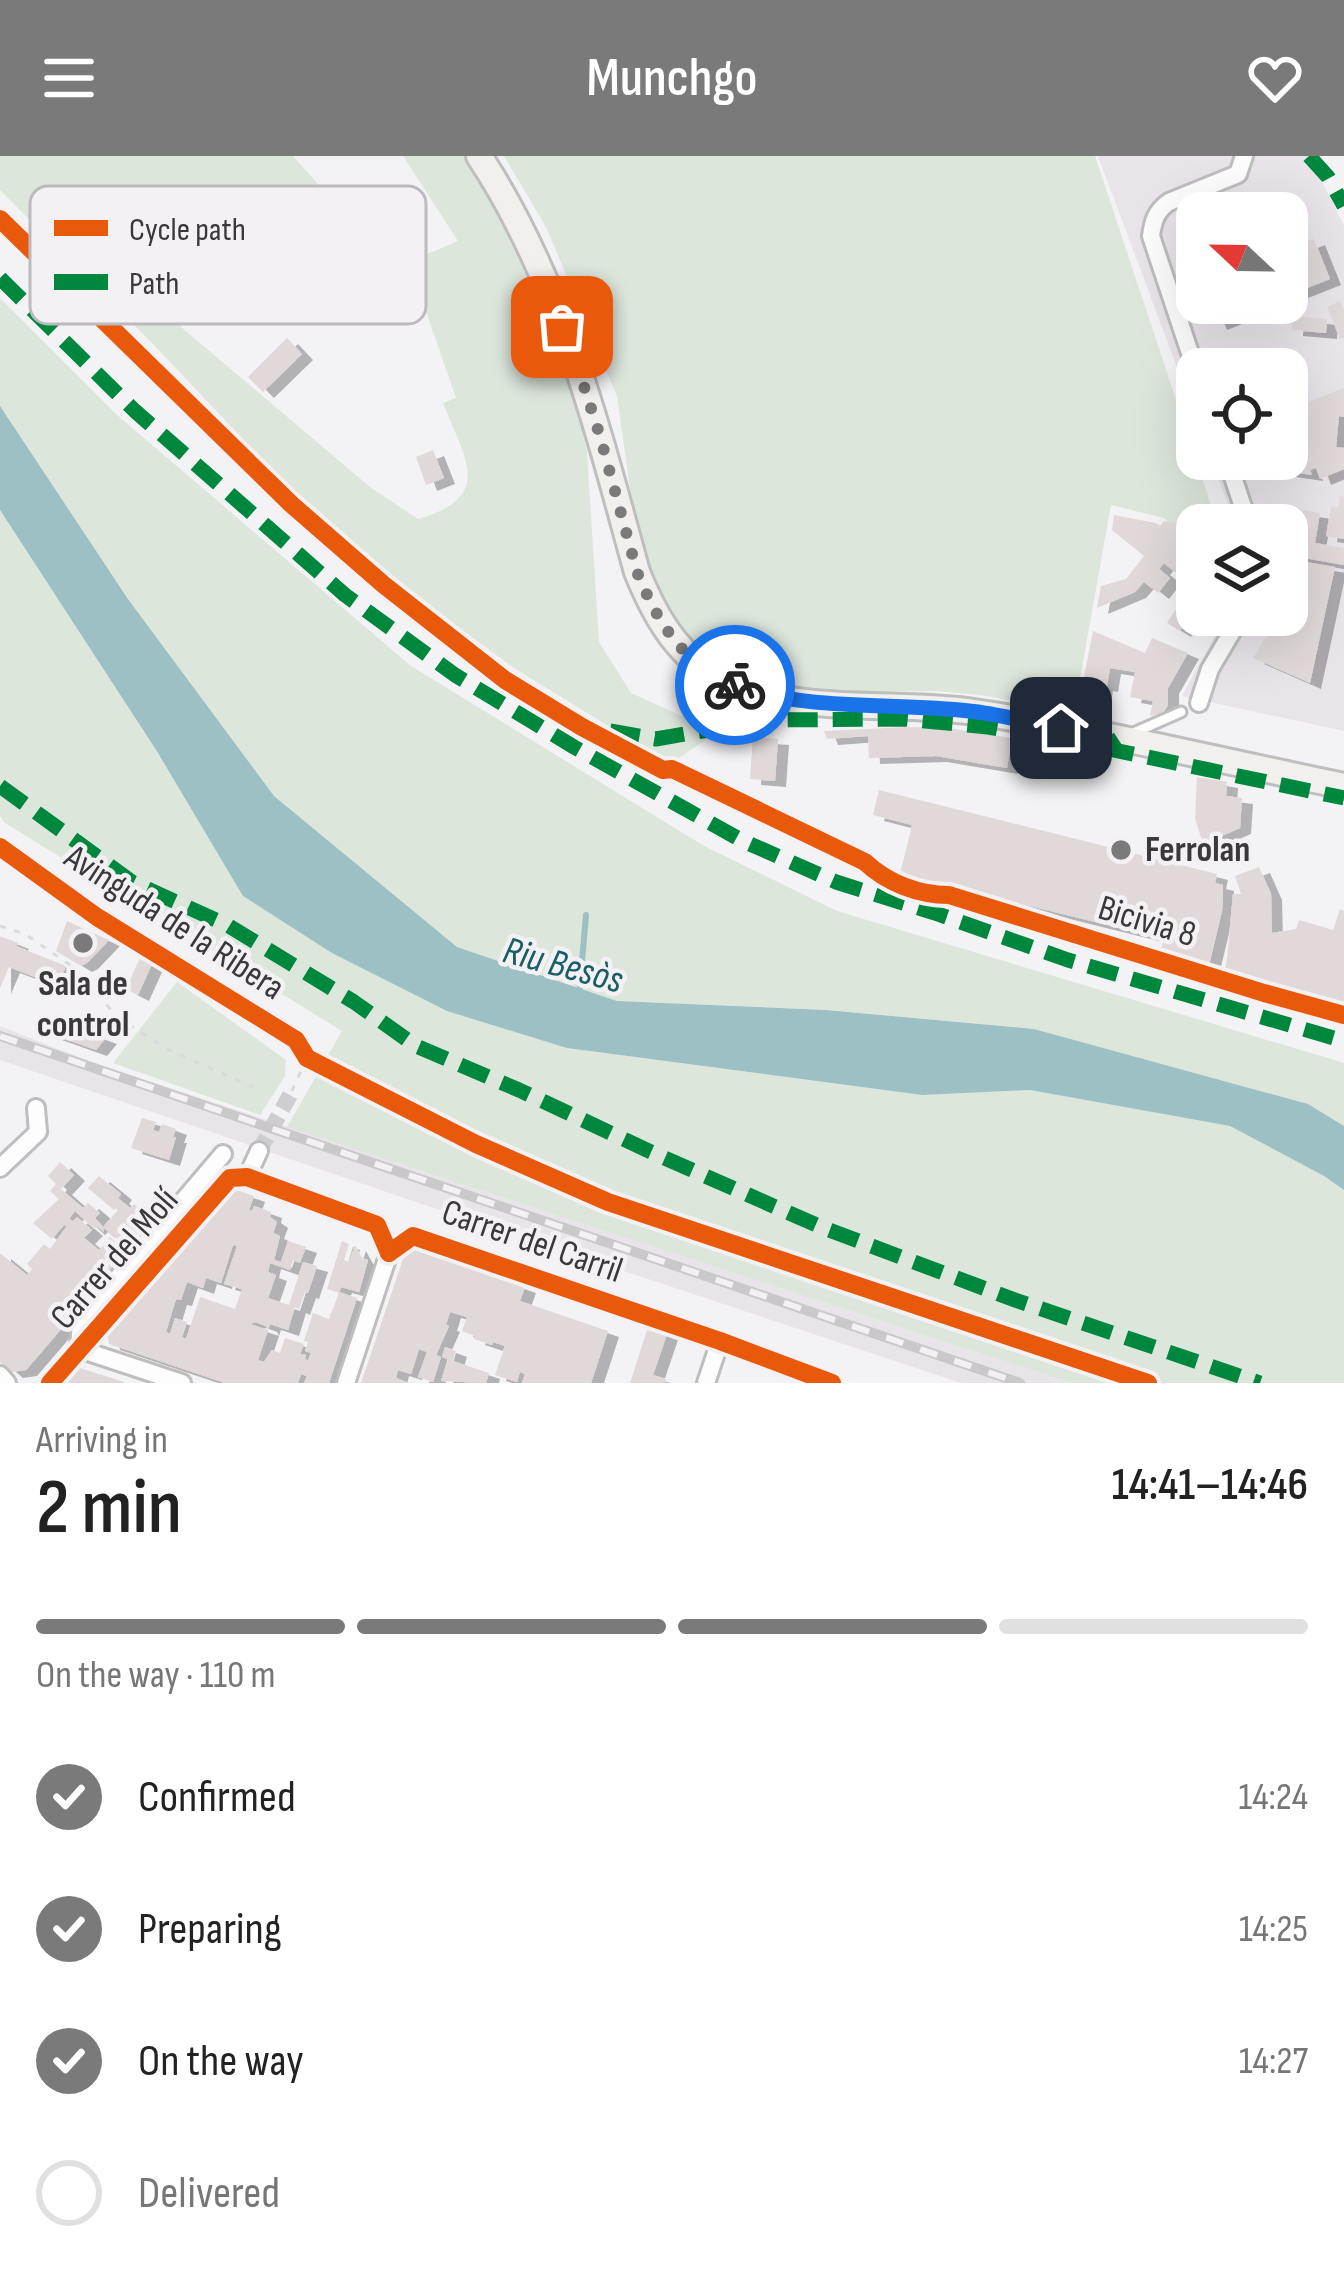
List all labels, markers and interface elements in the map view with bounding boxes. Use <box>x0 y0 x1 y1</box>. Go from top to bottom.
icon: menu <box>36 45 102 111</box>
icon: heart <box>1242 45 1308 111</box>
text: Munchgo <box>586 46 758 111</box>
legend <box>30 186 426 324</box>
north arrow <box>1176 192 1308 324</box>
map controls <box>1176 192 1308 636</box>
text: Cycle path <box>129 210 246 250</box>
text: Path <box>129 264 179 304</box>
pin <box>511 276 613 378</box>
icon: bag <box>529 294 595 360</box>
button: locate <box>1176 348 1308 480</box>
button: layers <box>1176 504 1308 636</box>
courier <box>675 625 795 745</box>
icon: bike <box>702 652 768 718</box>
pin <box>1010 677 1112 779</box>
icon: home <box>1028 695 1094 761</box>
place label: Ferrolan <box>1145 829 1250 872</box>
street label: Avinguda de la Ribera <box>55 836 292 1010</box>
marker: Ferrolan <box>1108 837 1134 863</box>
street label: Bicivia 8 <box>1093 887 1201 957</box>
water label: Riu Besòs <box>498 927 628 1005</box>
marker: Sala de control <box>70 930 96 956</box>
place label: Sala de control <box>37 963 129 1047</box>
street label: Carrer del Molí <box>42 1179 188 1338</box>
street label: Carrer del Carril <box>436 1191 628 1293</box>
text: Arriving in <box>36 1417 168 1464</box>
text: 14:41–14:46 <box>1112 1458 1308 1513</box>
text: 2 min <box>36 1462 182 1555</box>
text: On the way · 110 m <box>36 1652 276 1699</box>
icon: check <box>36 1764 102 1830</box>
text: Confirmed <box>138 1770 296 1825</box>
text: 14:24 <box>1239 1774 1308 1821</box>
icon: check <box>36 1896 102 1962</box>
text: Preparing <box>138 1902 282 1957</box>
text: 14:25 <box>1239 1906 1308 1953</box>
icon: check <box>36 2028 102 2094</box>
text: On the way <box>138 2034 304 2089</box>
text: 14:27 <box>1239 2038 1308 2085</box>
text: Delivered <box>138 2166 280 2221</box>

